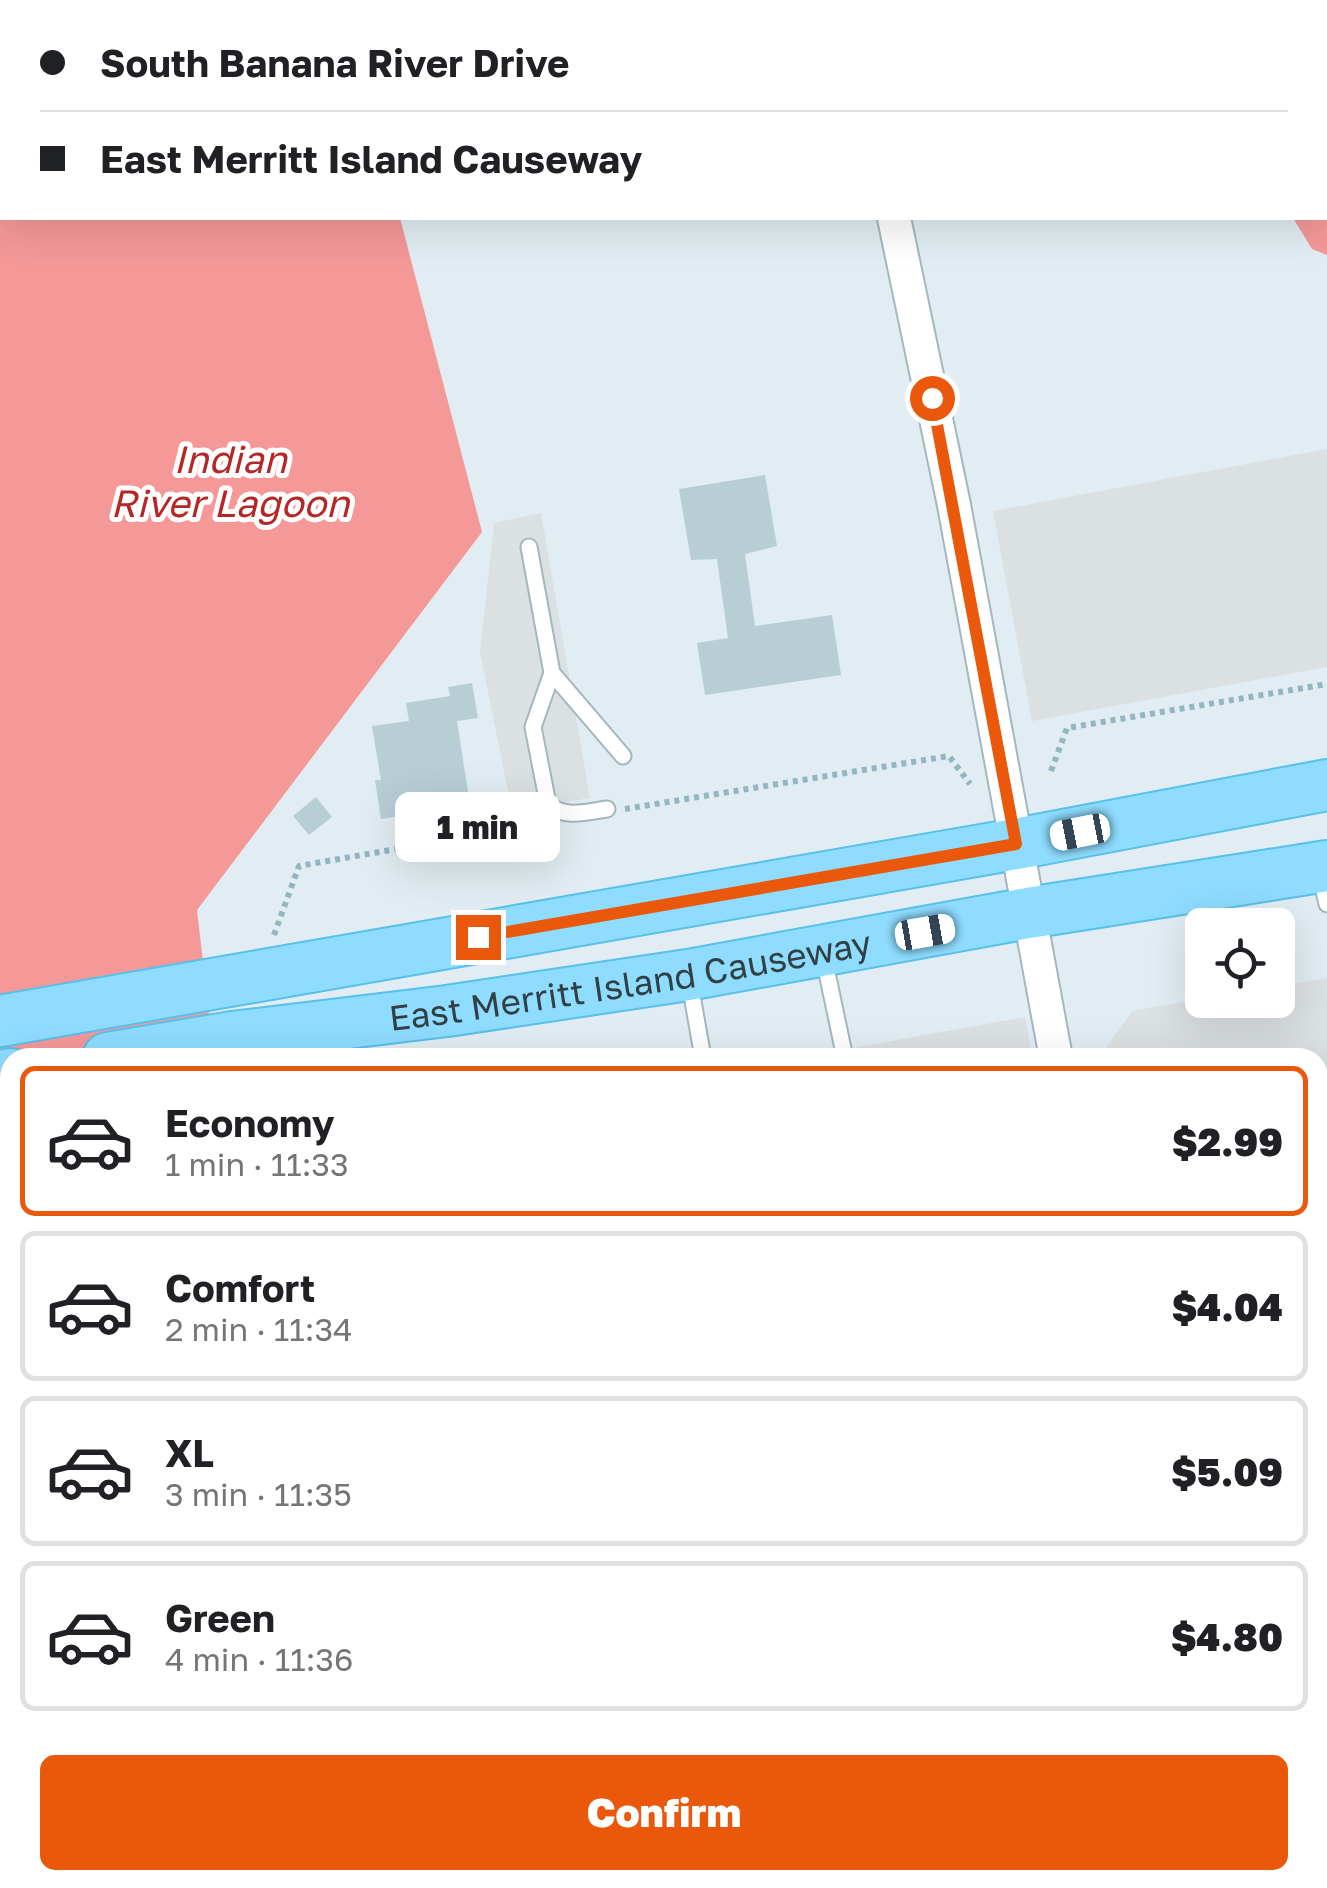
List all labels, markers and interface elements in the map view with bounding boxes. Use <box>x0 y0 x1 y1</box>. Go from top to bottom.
text: South Banana River Drive <box>100 40 569 85</box>
text: East Merritt Island Causeway <box>100 136 642 181</box>
route start <box>910 376 955 421</box>
water label: Indian River Lagoon <box>111 436 351 525</box>
callout: 1 min <box>396 792 560 862</box>
text: 1 min <box>437 808 518 846</box>
car <box>1048 812 1112 852</box>
map controls <box>1185 908 1295 1018</box>
button: locate <box>1185 908 1295 1018</box>
car <box>893 912 957 952</box>
route end <box>456 915 501 960</box>
street label: East Merritt Island Causeway <box>387 921 875 1039</box>
icon: car <box>45 1096 135 1186</box>
text: Economy <box>165 1100 334 1145</box>
text: $2.99 <box>1172 1119 1283 1164</box>
text: 1 min · 11:33 <box>165 1145 349 1183</box>
icon: car <box>45 1261 135 1351</box>
text: Comfort <box>165 1265 315 1310</box>
text: $4.04 <box>1172 1284 1283 1329</box>
text: 2 min · 11:34 <box>165 1310 353 1348</box>
icon: car <box>45 1426 135 1516</box>
text: XL <box>165 1430 214 1475</box>
text: $5.09 <box>1171 1449 1283 1494</box>
text: 3 min · 11:35 <box>165 1475 352 1513</box>
icon: car <box>45 1591 135 1681</box>
text: Green <box>165 1595 275 1640</box>
text: $4.80 <box>1171 1614 1283 1659</box>
text: 4 min · 11:36 <box>165 1640 353 1678</box>
button: Confirm <box>40 1755 1288 1870</box>

